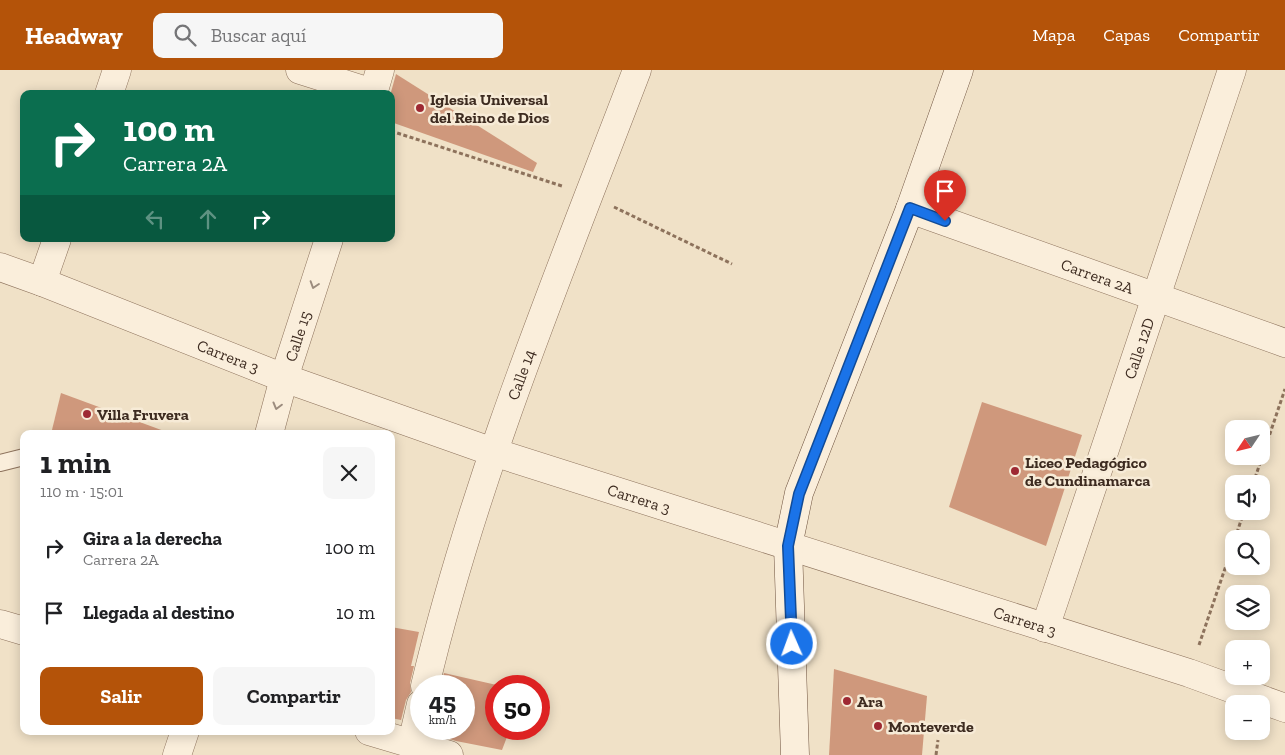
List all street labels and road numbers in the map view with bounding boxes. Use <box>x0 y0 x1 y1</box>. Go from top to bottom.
street label: Carrera 2A <box>1059 254 1137 298</box>
street label: Calle 15 <box>280 308 315 364</box>
street label: Calle 12D <box>1120 315 1158 381</box>
street label: Carrera 3 <box>195 335 262 377</box>
street label: Calle 14 <box>503 346 539 403</box>
street label: Carrera 3 <box>605 480 673 517</box>
street label: Carrera 3 <box>991 602 1059 640</box>

